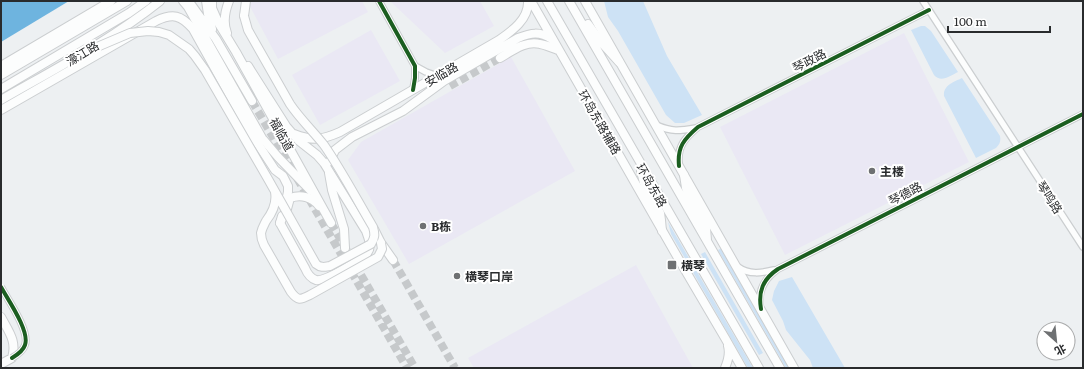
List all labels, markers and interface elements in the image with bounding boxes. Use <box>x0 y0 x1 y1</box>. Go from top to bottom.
scale bar <box>948 8 1050 34</box>
text: 100 m <box>954 12 987 30</box>
street label: 濠江路 <box>62 36 102 70</box>
street label: 琴政路 <box>789 44 829 76</box>
street label: 安临路 <box>421 57 461 91</box>
street label: 环岛东路辅路 <box>574 86 626 158</box>
street label: 福临道 <box>265 114 299 154</box>
street label: 环岛东路 <box>632 160 672 210</box>
place label: 主楼 <box>880 162 904 180</box>
marker: 主楼 <box>867 166 877 176</box>
street label: 琴德路 <box>885 177 925 209</box>
street label: 琴鸣路 <box>1033 177 1067 217</box>
place label: B栋 <box>431 217 451 235</box>
marker: B栋 <box>418 221 428 231</box>
place label: 横琴 <box>681 256 705 274</box>
marker: 横琴 <box>666 259 678 271</box>
place label: 横琴口岸 <box>465 267 513 285</box>
marker: 横琴口岸 <box>452 271 462 281</box>
north arrow <box>1036 321 1076 361</box>
text: 北 <box>1052 341 1070 360</box>

